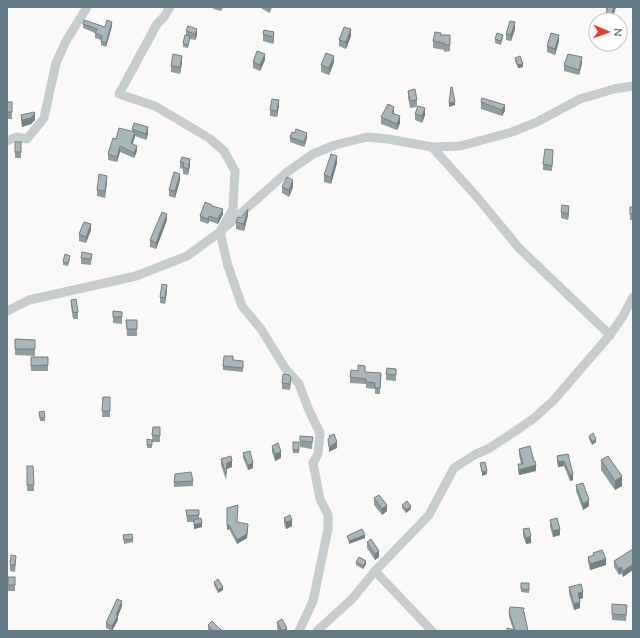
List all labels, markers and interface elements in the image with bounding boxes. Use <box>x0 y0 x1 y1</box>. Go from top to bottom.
north arrow <box>588 12 628 52</box>
text: N <box>611 28 625 37</box>

